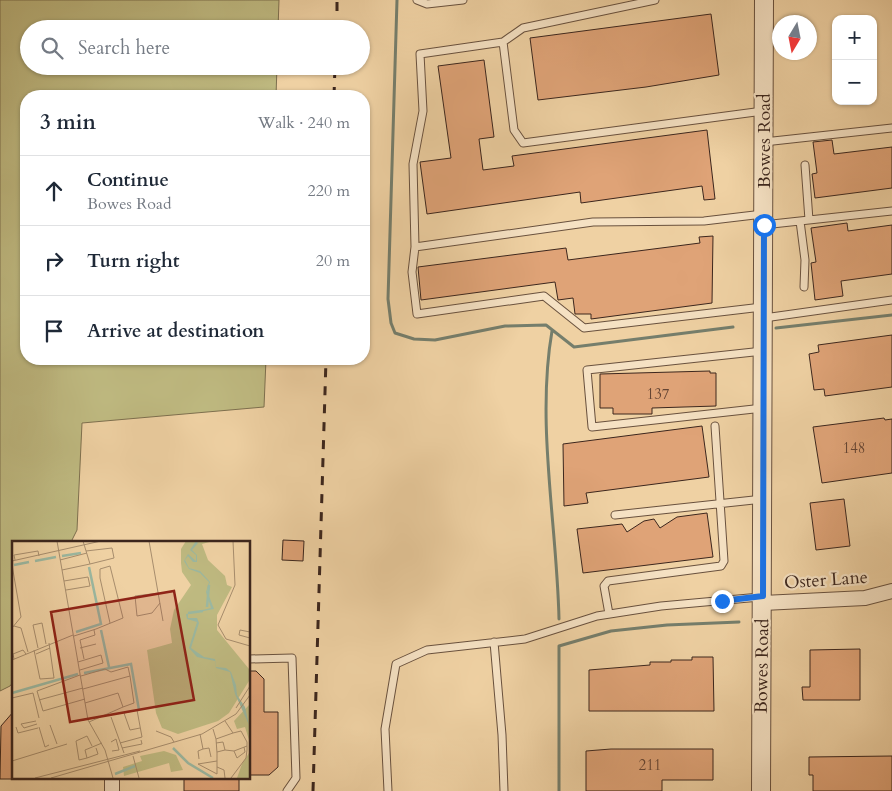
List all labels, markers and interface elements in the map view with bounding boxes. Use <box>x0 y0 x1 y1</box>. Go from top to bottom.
north arrow <box>772 15 817 60</box>
map controls <box>832 15 877 105</box>
button: + <box>832 15 877 60</box>
search box <box>20 20 370 75</box>
icon: search <box>38 34 66 62</box>
text: Search here <box>78 35 170 61</box>
button: − <box>832 60 877 105</box>
street label: Bowes Road <box>752 93 777 188</box>
text: 3 min <box>40 108 96 137</box>
text: Walk · 240 m <box>258 112 350 134</box>
text: Continue <box>87 167 169 193</box>
icon: ahead <box>40 177 68 205</box>
text: 220 m <box>308 180 350 202</box>
text: Bowes Road <box>87 193 171 215</box>
route start <box>753 214 776 237</box>
icon: right <box>40 247 68 275</box>
text: Turn right <box>87 248 179 274</box>
text: 20 m <box>316 250 350 272</box>
icon: arrive <box>40 317 68 345</box>
text: Arrive at destination <box>87 318 264 344</box>
house number: 137 <box>646 384 670 404</box>
house number: 148 <box>842 438 866 458</box>
inset map <box>12 541 250 778</box>
street label: Oster Lane <box>783 565 869 595</box>
route end <box>711 590 734 613</box>
street label: Bowes Road <box>749 618 775 714</box>
house number: 211 <box>638 755 662 775</box>

